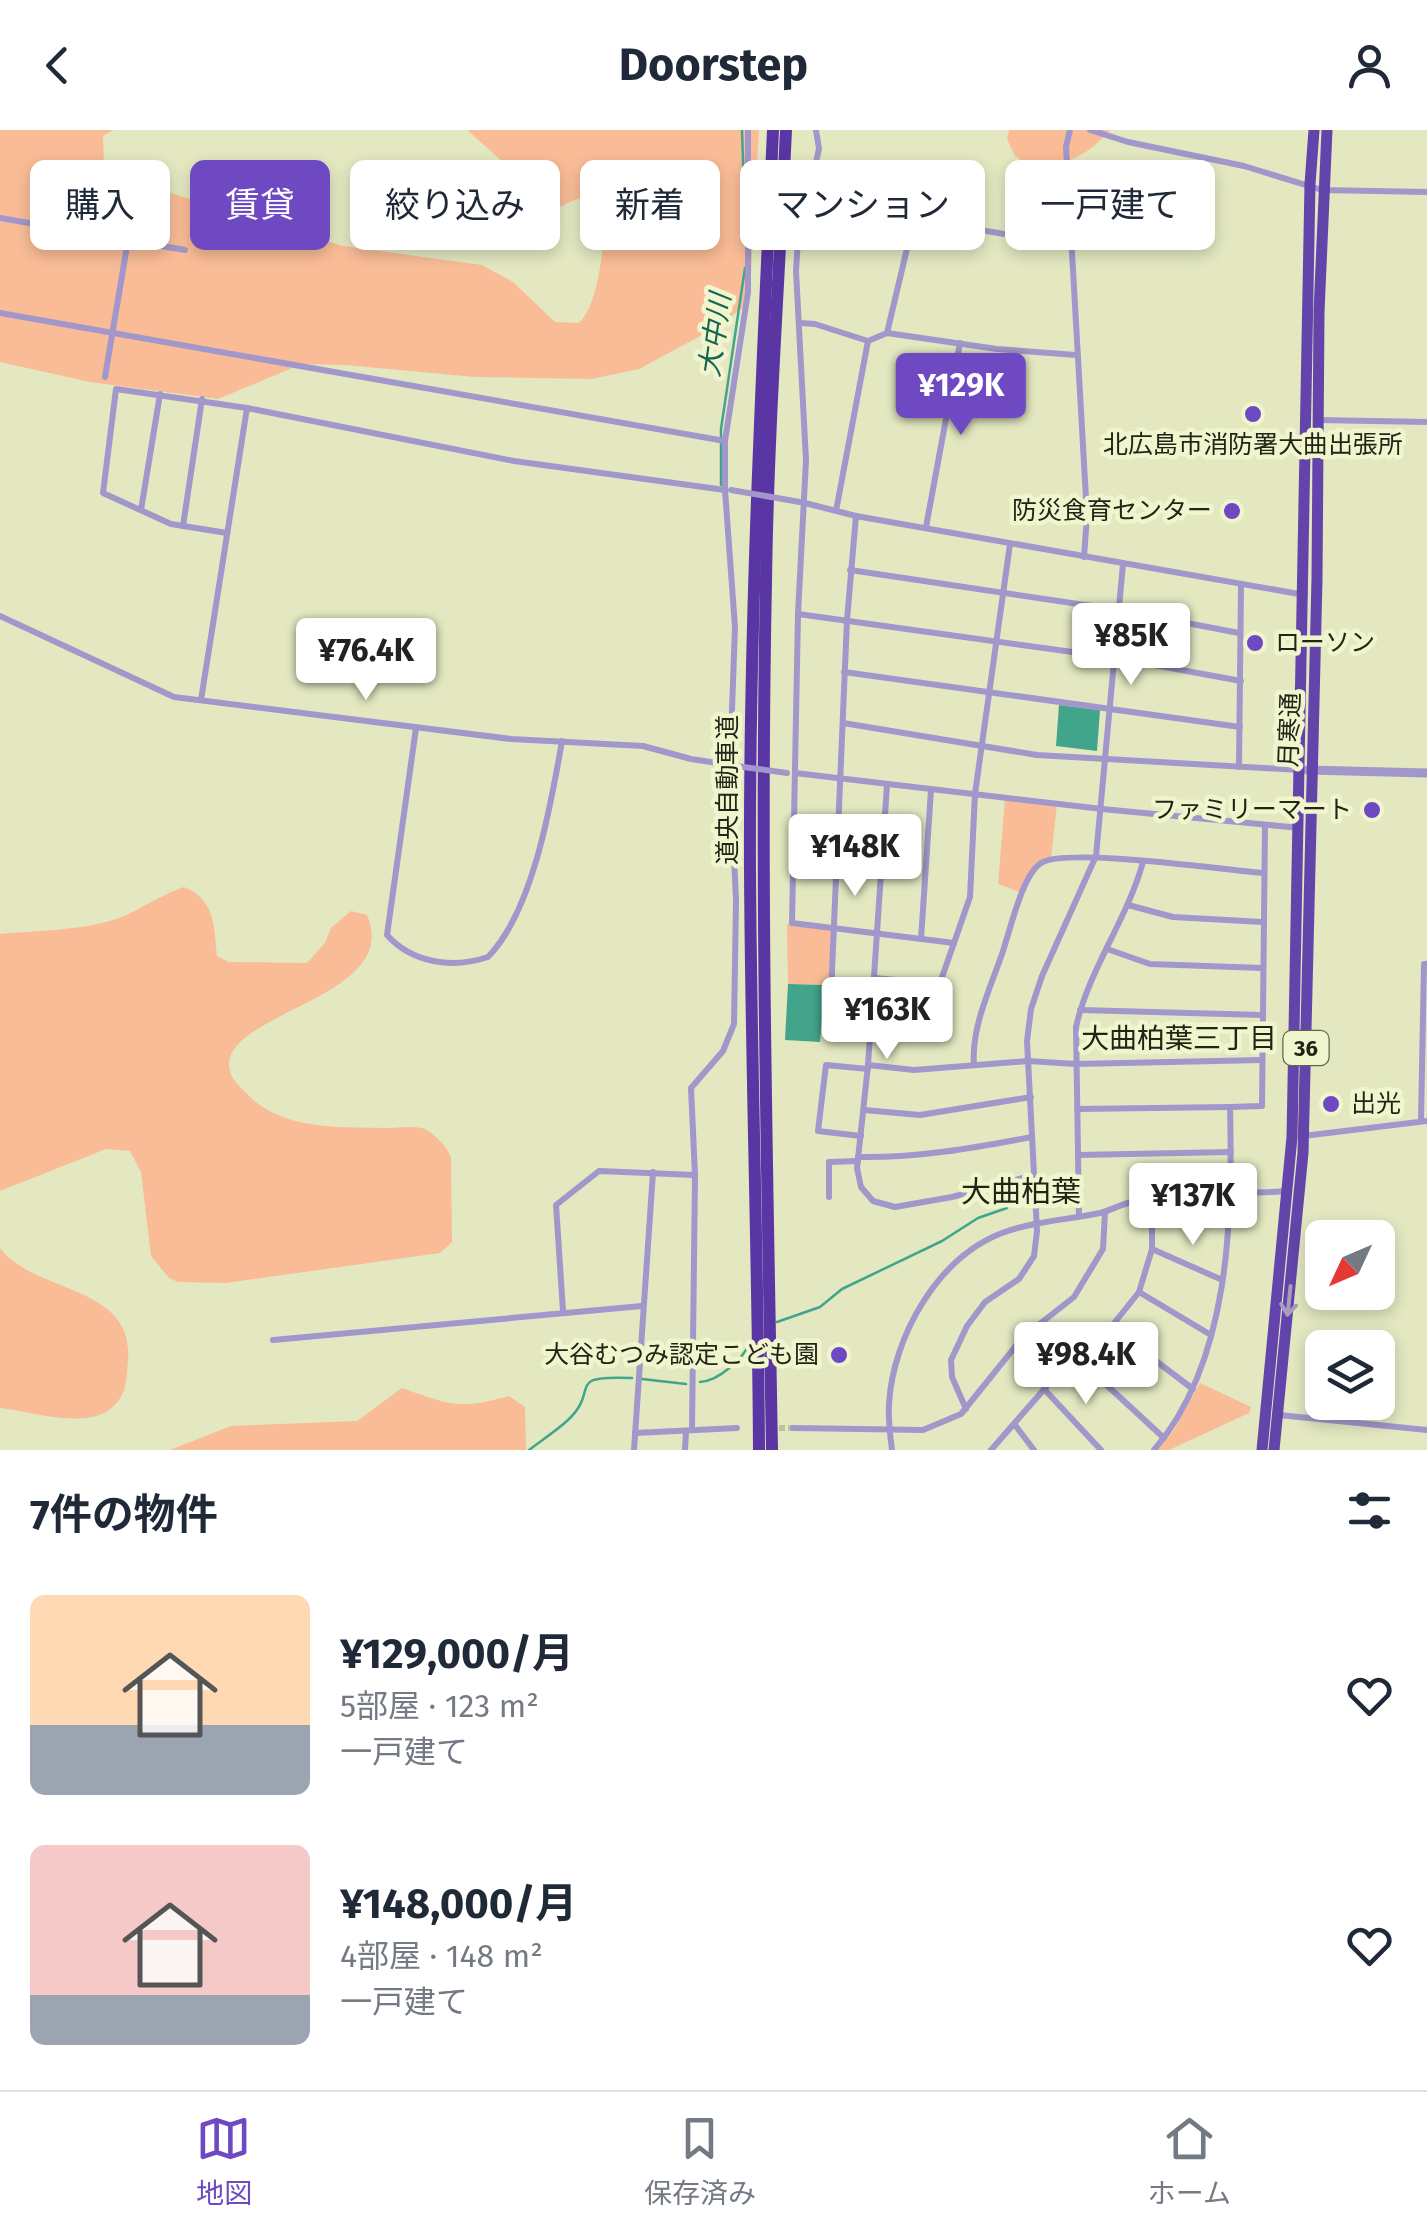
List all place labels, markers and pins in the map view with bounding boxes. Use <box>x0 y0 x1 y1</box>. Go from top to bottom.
pin: ¥129K <box>891 353 1031 438</box>
marker: 北広島市消防署大曲出張所 <box>1242 403 1264 425</box>
place label: 北広島市消防署大曲出張所 <box>1103 430 1403 460</box>
place label: 防災食育センター <box>1012 496 1212 526</box>
marker: 防災食育センター <box>1221 500 1243 522</box>
pin: ¥85K <box>1072 603 1190 688</box>
pin: ¥76.4K <box>285 618 447 703</box>
place label: ローソン <box>1275 628 1375 658</box>
marker: ローソン <box>1244 632 1266 654</box>
place label: ファミリーマート <box>1152 795 1352 825</box>
marker: ファミリーマート <box>1361 799 1383 821</box>
pin: ¥148K <box>785 814 925 899</box>
pin: ¥163K <box>817 977 957 1062</box>
place label: 出光 <box>1351 1089 1401 1119</box>
marker: 出光 <box>1320 1093 1342 1115</box>
pin: ¥137K <box>1123 1163 1263 1248</box>
pin: ¥98.4K <box>1005 1322 1167 1407</box>
place label: 大谷むつみ認定こども園 <box>544 1340 819 1370</box>
marker: 大谷むつみ認定こども園 <box>828 1344 850 1366</box>

